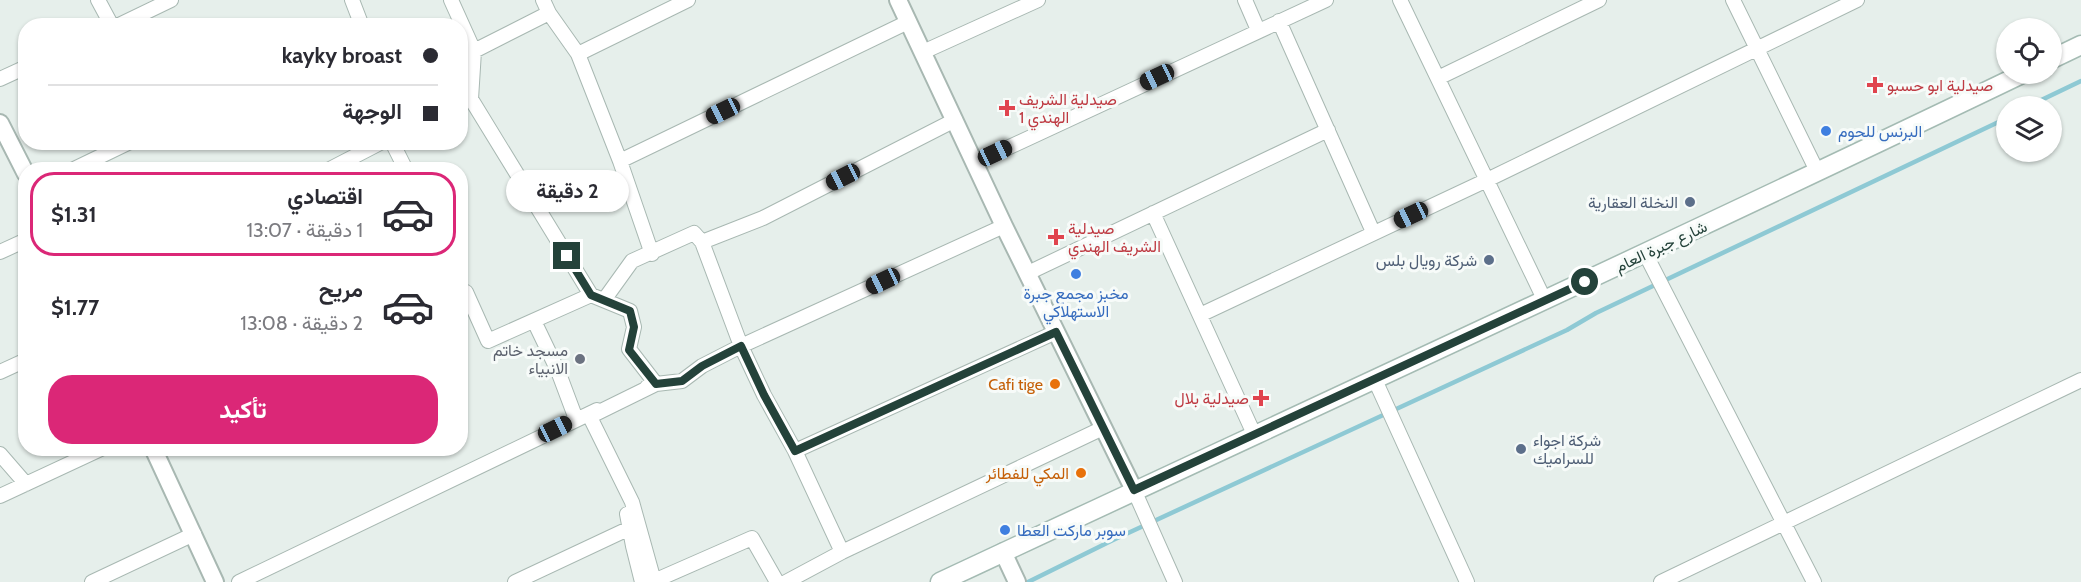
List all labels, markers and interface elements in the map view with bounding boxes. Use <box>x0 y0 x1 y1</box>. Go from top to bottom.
map controls <box>1996 18 2062 162</box>
button: locate <box>1996 18 2062 84</box>
text: kayky broast <box>282 42 402 69</box>
car <box>1137 61 1177 93</box>
place label: صيدلية ابو حسبو <box>1887 76 1993 96</box>
marker: صيدلية ابو حسبو <box>1868 78 1882 92</box>
place label: صيدلية الشريف الهندي 1 <box>1019 90 1117 131</box>
car <box>703 95 743 127</box>
button: layers <box>1996 96 2062 162</box>
text: الوجهة <box>342 98 402 125</box>
marker: صيدلية الشريف الهندي 1 <box>1000 101 1014 115</box>
place label: البرنس للحوم <box>1838 122 1922 142</box>
marker: البرنس للحوم <box>1819 124 1833 138</box>
car <box>975 137 1015 169</box>
car <box>823 161 863 193</box>
callout: 2 دقيقة <box>506 169 628 211</box>
text: 2 دقيقة <box>536 179 599 203</box>
text: اقتصادي <box>287 183 363 210</box>
icon: car <box>381 187 435 241</box>
place label: النخلة العقارية <box>1588 193 1678 213</box>
marker: النخلة العقارية <box>1683 195 1697 209</box>
car <box>1391 199 1431 231</box>
text: $1.31 <box>51 201 97 228</box>
street label: شارع جبرة العام <box>1612 217 1711 278</box>
text: 1 دقيقة · 13:07 <box>247 218 363 242</box>
place label: صيدلية الشريف الهندي <box>1068 219 1161 260</box>
marker: صيدلية الشريف الهندي <box>1049 230 1063 244</box>
route end <box>553 242 580 269</box>
place label: شركة رويال بلس <box>1376 251 1477 271</box>
marker: شركة رويال بلس <box>1482 253 1496 267</box>
car <box>863 265 903 297</box>
marker: مخبز مجمع جبرة الاستهلاكي <box>1069 267 1083 281</box>
route start <box>1571 268 1598 295</box>
text: مريح <box>319 276 363 303</box>
icon: car <box>381 280 435 334</box>
place label: مخبز مجمع جبرة الاستهلاكي <box>1023 284 1129 325</box>
text: $1.77 <box>51 294 99 321</box>
text: 2 دقيقة · 13:08 <box>240 311 363 335</box>
place label: مسجد خاتم الانبياء <box>493 341 568 378</box>
marker: مسجد خاتم الانبياء <box>573 352 587 366</box>
button: تأكيد <box>48 375 438 444</box>
place label: Cafi tige <box>988 375 1043 394</box>
marker: Cafi tige <box>1048 377 1062 391</box>
place label: صيدلية بلال <box>1174 389 1249 408</box>
marker: صيدلية بلال <box>1254 391 1268 405</box>
car <box>535 413 575 445</box>
place label: شركة اجواء للسراميك <box>1533 431 1601 469</box>
marker: شركة اجواء للسراميك <box>1514 442 1528 456</box>
place label: المكي للفطائر <box>985 464 1069 487</box>
marker: المكي للفطائر <box>1074 466 1088 480</box>
place label: سوبر ماركت العطا <box>1017 521 1126 541</box>
marker: سوبر ماركت العطا <box>998 523 1012 537</box>

